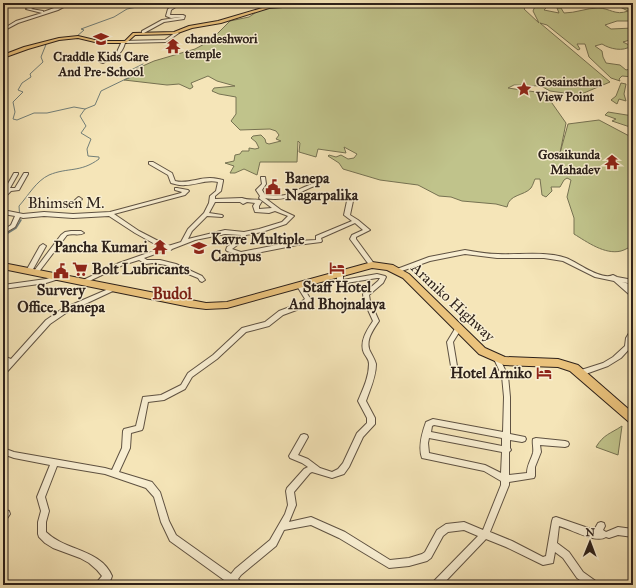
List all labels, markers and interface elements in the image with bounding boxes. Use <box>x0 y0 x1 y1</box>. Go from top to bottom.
school or university icon: Craddle Kids Care And Pre-School <box>92 30 110 48</box>
place label: chandeshwori temple <box>184 31 258 62</box>
temple icon: chandeshwori temple <box>164 37 182 55</box>
place label: Craddle Kids Care And Pre-School <box>53 49 149 80</box>
place label: Gosainsthan View Point <box>535 74 602 105</box>
place icon: Gosainsthan View Point <box>515 80 533 98</box>
place label: Gosaikunda Mahadev <box>538 147 601 178</box>
temple icon: Gosaikunda Mahadev <box>603 153 621 171</box>
place label: Banepa Nagarpalika <box>285 169 359 205</box>
public building icon: Banepa Nagarpalika <box>264 178 282 196</box>
street label: Bhimsen M. <box>28 194 104 212</box>
place label: Kavre Multiple Campus <box>211 230 305 266</box>
place label: Pancha Kumari <box>54 238 149 256</box>
temple icon: Pancha Kumari <box>151 238 169 256</box>
school or university icon: Kavre Multiple Campus <box>190 239 208 257</box>
street label: Araniko Highway <box>407 258 499 346</box>
hotel icon: Staff Hotel And Bhojnalaya <box>328 259 346 277</box>
supermarket icon: Bolt Lubricants <box>71 260 89 278</box>
place label: Bolt Lubricants <box>92 260 190 278</box>
public building icon: Survery Office, Banepa <box>52 262 70 280</box>
place label: Staff Hotel And Bhojnalaya <box>288 278 386 314</box>
place label: Survery Office, Banepa <box>17 281 105 317</box>
district label: Budol <box>152 284 192 303</box>
place label: Hotel Arniko <box>450 364 532 382</box>
hotel icon: Hotel Arniko <box>535 364 553 382</box>
north arrow <box>570 522 610 562</box>
text: N <box>585 526 596 539</box>

